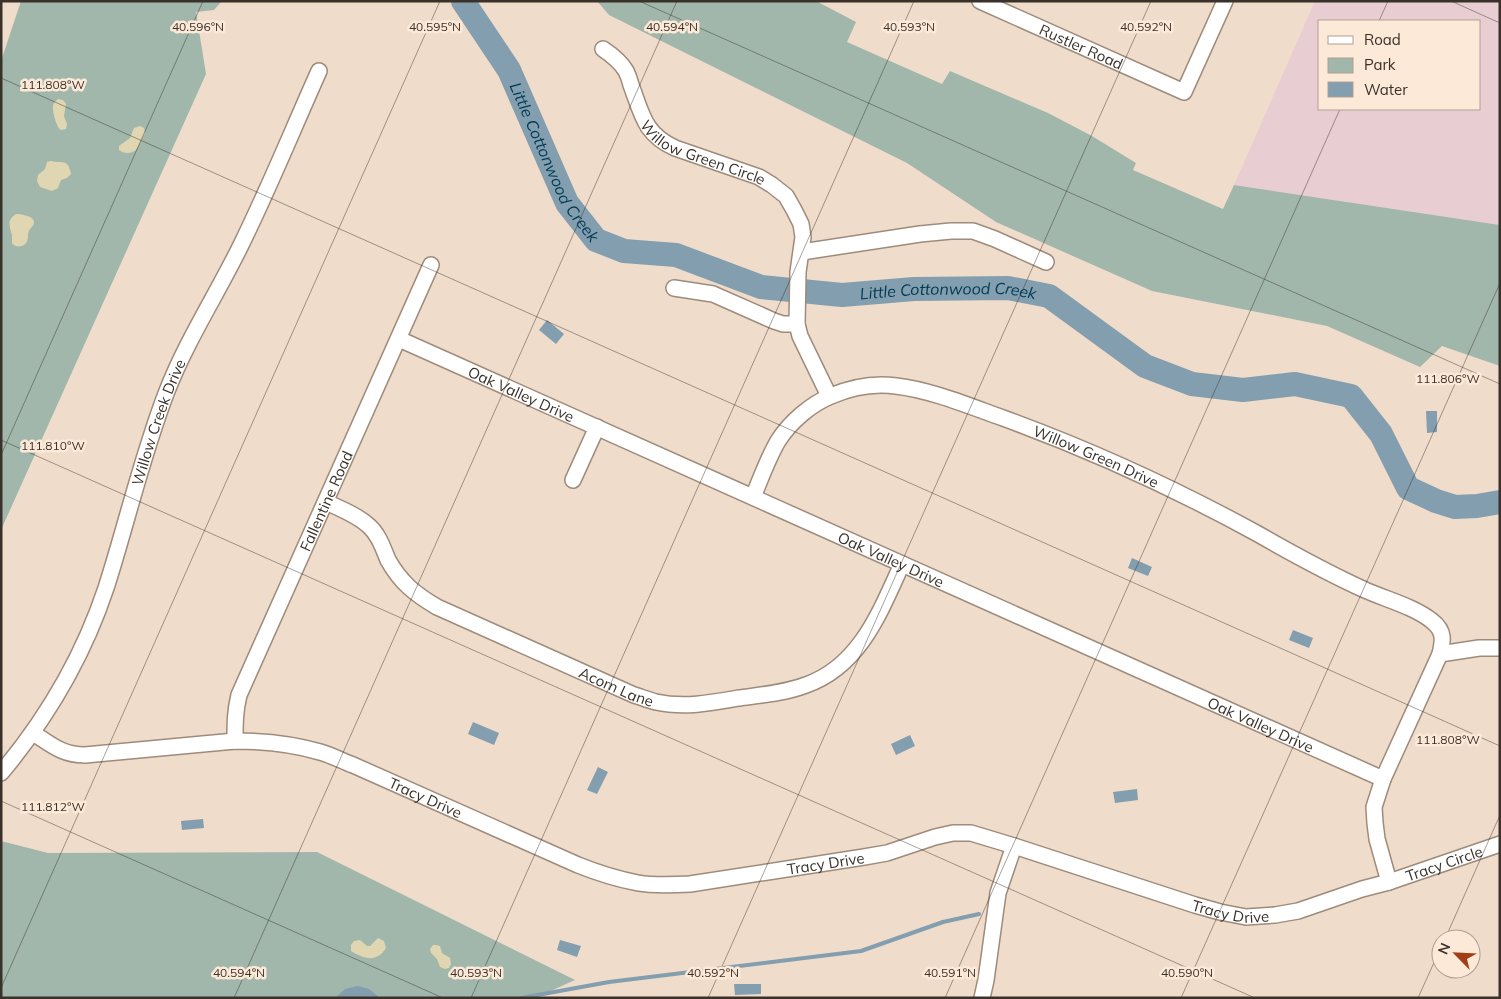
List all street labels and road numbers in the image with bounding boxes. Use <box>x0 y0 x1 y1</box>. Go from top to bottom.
street label: Rustler Road <box>1037 19 1126 73</box>
street label: Willow Green Circle <box>637 116 770 189</box>
street label: Willow Creek Drive <box>127 356 189 487</box>
street label: Oak Valley Drive <box>465 362 577 426</box>
street label: Willow Green Drive <box>1031 421 1162 491</box>
street label: Fallentine Road <box>295 448 356 554</box>
street label: Oak Valley Drive <box>835 527 947 591</box>
street label: Acorn Lane <box>576 662 656 710</box>
street label: Oak Valley Drive <box>1205 692 1317 756</box>
street label: Tracy Drive <box>386 773 465 822</box>
street label: Tracy Circle <box>1403 841 1485 885</box>
street label: Tracy Drive <box>786 848 866 878</box>
street label: Tracy Drive <box>1190 895 1270 927</box>

